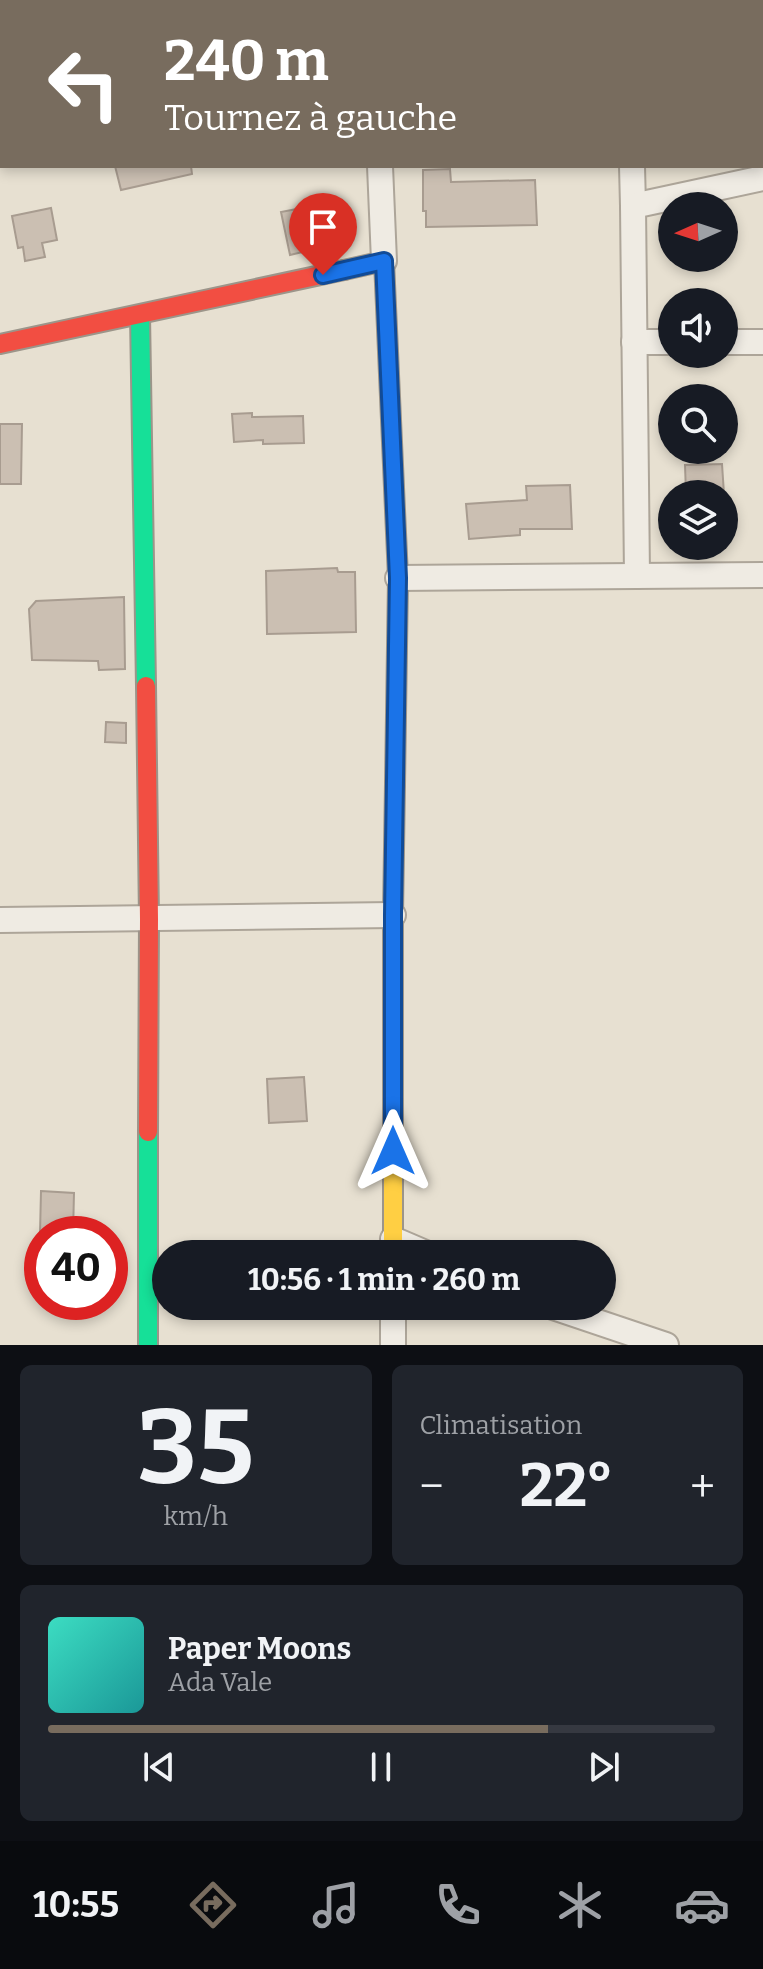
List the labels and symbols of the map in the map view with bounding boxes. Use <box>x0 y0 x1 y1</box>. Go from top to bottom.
north arrow <box>658 192 738 272</box>
pin <box>289 193 357 275</box>
position arrow <box>351 1109 435 1193</box>
speed limit sign: 40 <box>24 1216 128 1320</box>

